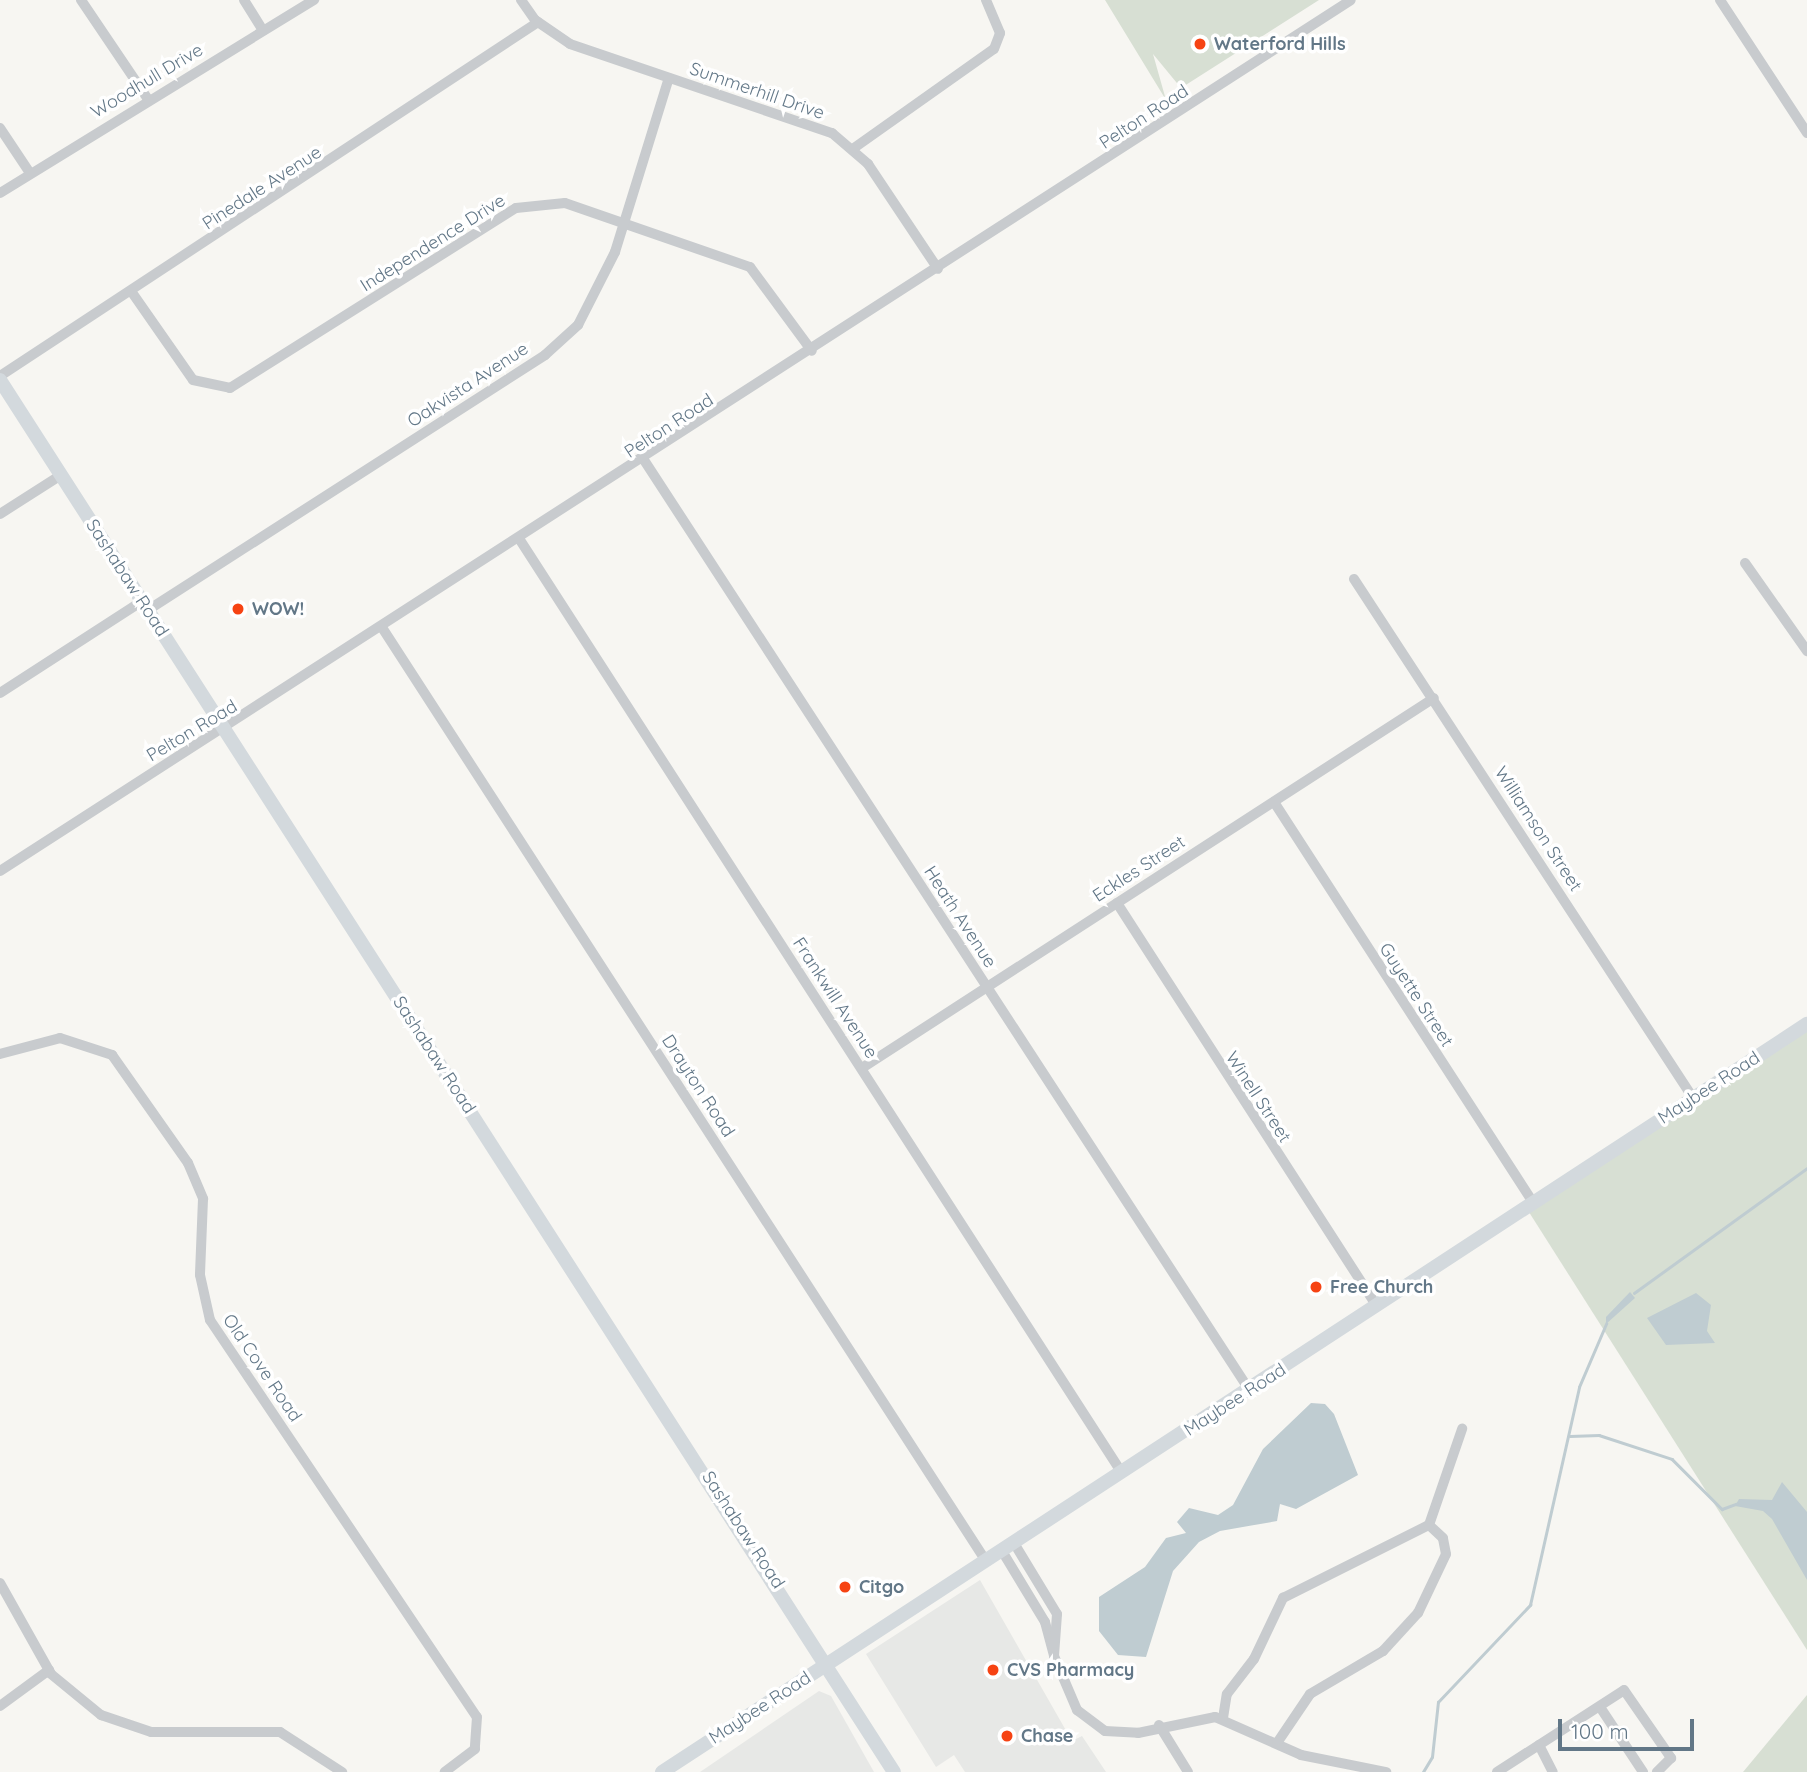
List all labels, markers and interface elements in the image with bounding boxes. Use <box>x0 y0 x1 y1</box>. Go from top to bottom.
place label: Waterford Hills <box>1214 33 1346 55</box>
marker: Waterford Hills <box>1192 36 1208 52</box>
street label: Woodhull Drive <box>87 39 207 123</box>
street label: Summerhill Drive <box>687 58 827 124</box>
street label: Pelton Road <box>1095 80 1193 154</box>
street label: Pinedale Avenue <box>198 141 326 235</box>
street label: Independence Drive <box>357 190 509 296</box>
street label: Oakvista Avenue <box>404 338 532 432</box>
street label: Pelton Road <box>620 389 718 463</box>
street label: Sashabaw Road <box>81 515 173 641</box>
place label: WOW! <box>252 598 304 620</box>
marker: WOW! <box>230 601 246 617</box>
street label: Pelton Road <box>143 696 241 766</box>
street label: Williamson Street <box>1490 763 1586 895</box>
street label: Eckles Street <box>1089 831 1189 907</box>
street label: Heath Avenue <box>919 862 1001 972</box>
street label: Frankwill Avenue <box>788 933 882 1063</box>
street label: Guyette Street <box>1374 939 1458 1051</box>
street label: Sashabaw Road <box>388 992 480 1118</box>
street label: Drayton Road <box>657 1031 739 1141</box>
street label: Winell Street <box>1221 1047 1295 1147</box>
street label: Maybee Road <box>1654 1047 1764 1129</box>
place label: Free Church <box>1330 1276 1433 1298</box>
marker: Free Church <box>1308 1279 1324 1295</box>
street label: Old Cove Road <box>218 1310 306 1426</box>
street label: Maybee Road <box>1180 1359 1290 1441</box>
street label: Sashabaw Road <box>697 1467 789 1593</box>
place label: Citgo <box>859 1576 904 1598</box>
marker: Citgo <box>837 1579 853 1595</box>
place label: CVS Pharmacy <box>1007 1659 1134 1681</box>
marker: CVS Pharmacy <box>985 1662 1001 1678</box>
street label: Maybee Road <box>705 1667 815 1749</box>
scale bar <box>1562 1706 1699 1750</box>
text: 100 m <box>1571 1718 1629 1744</box>
place label: Chase <box>1021 1725 1073 1747</box>
marker: Chase <box>999 1728 1015 1744</box>

